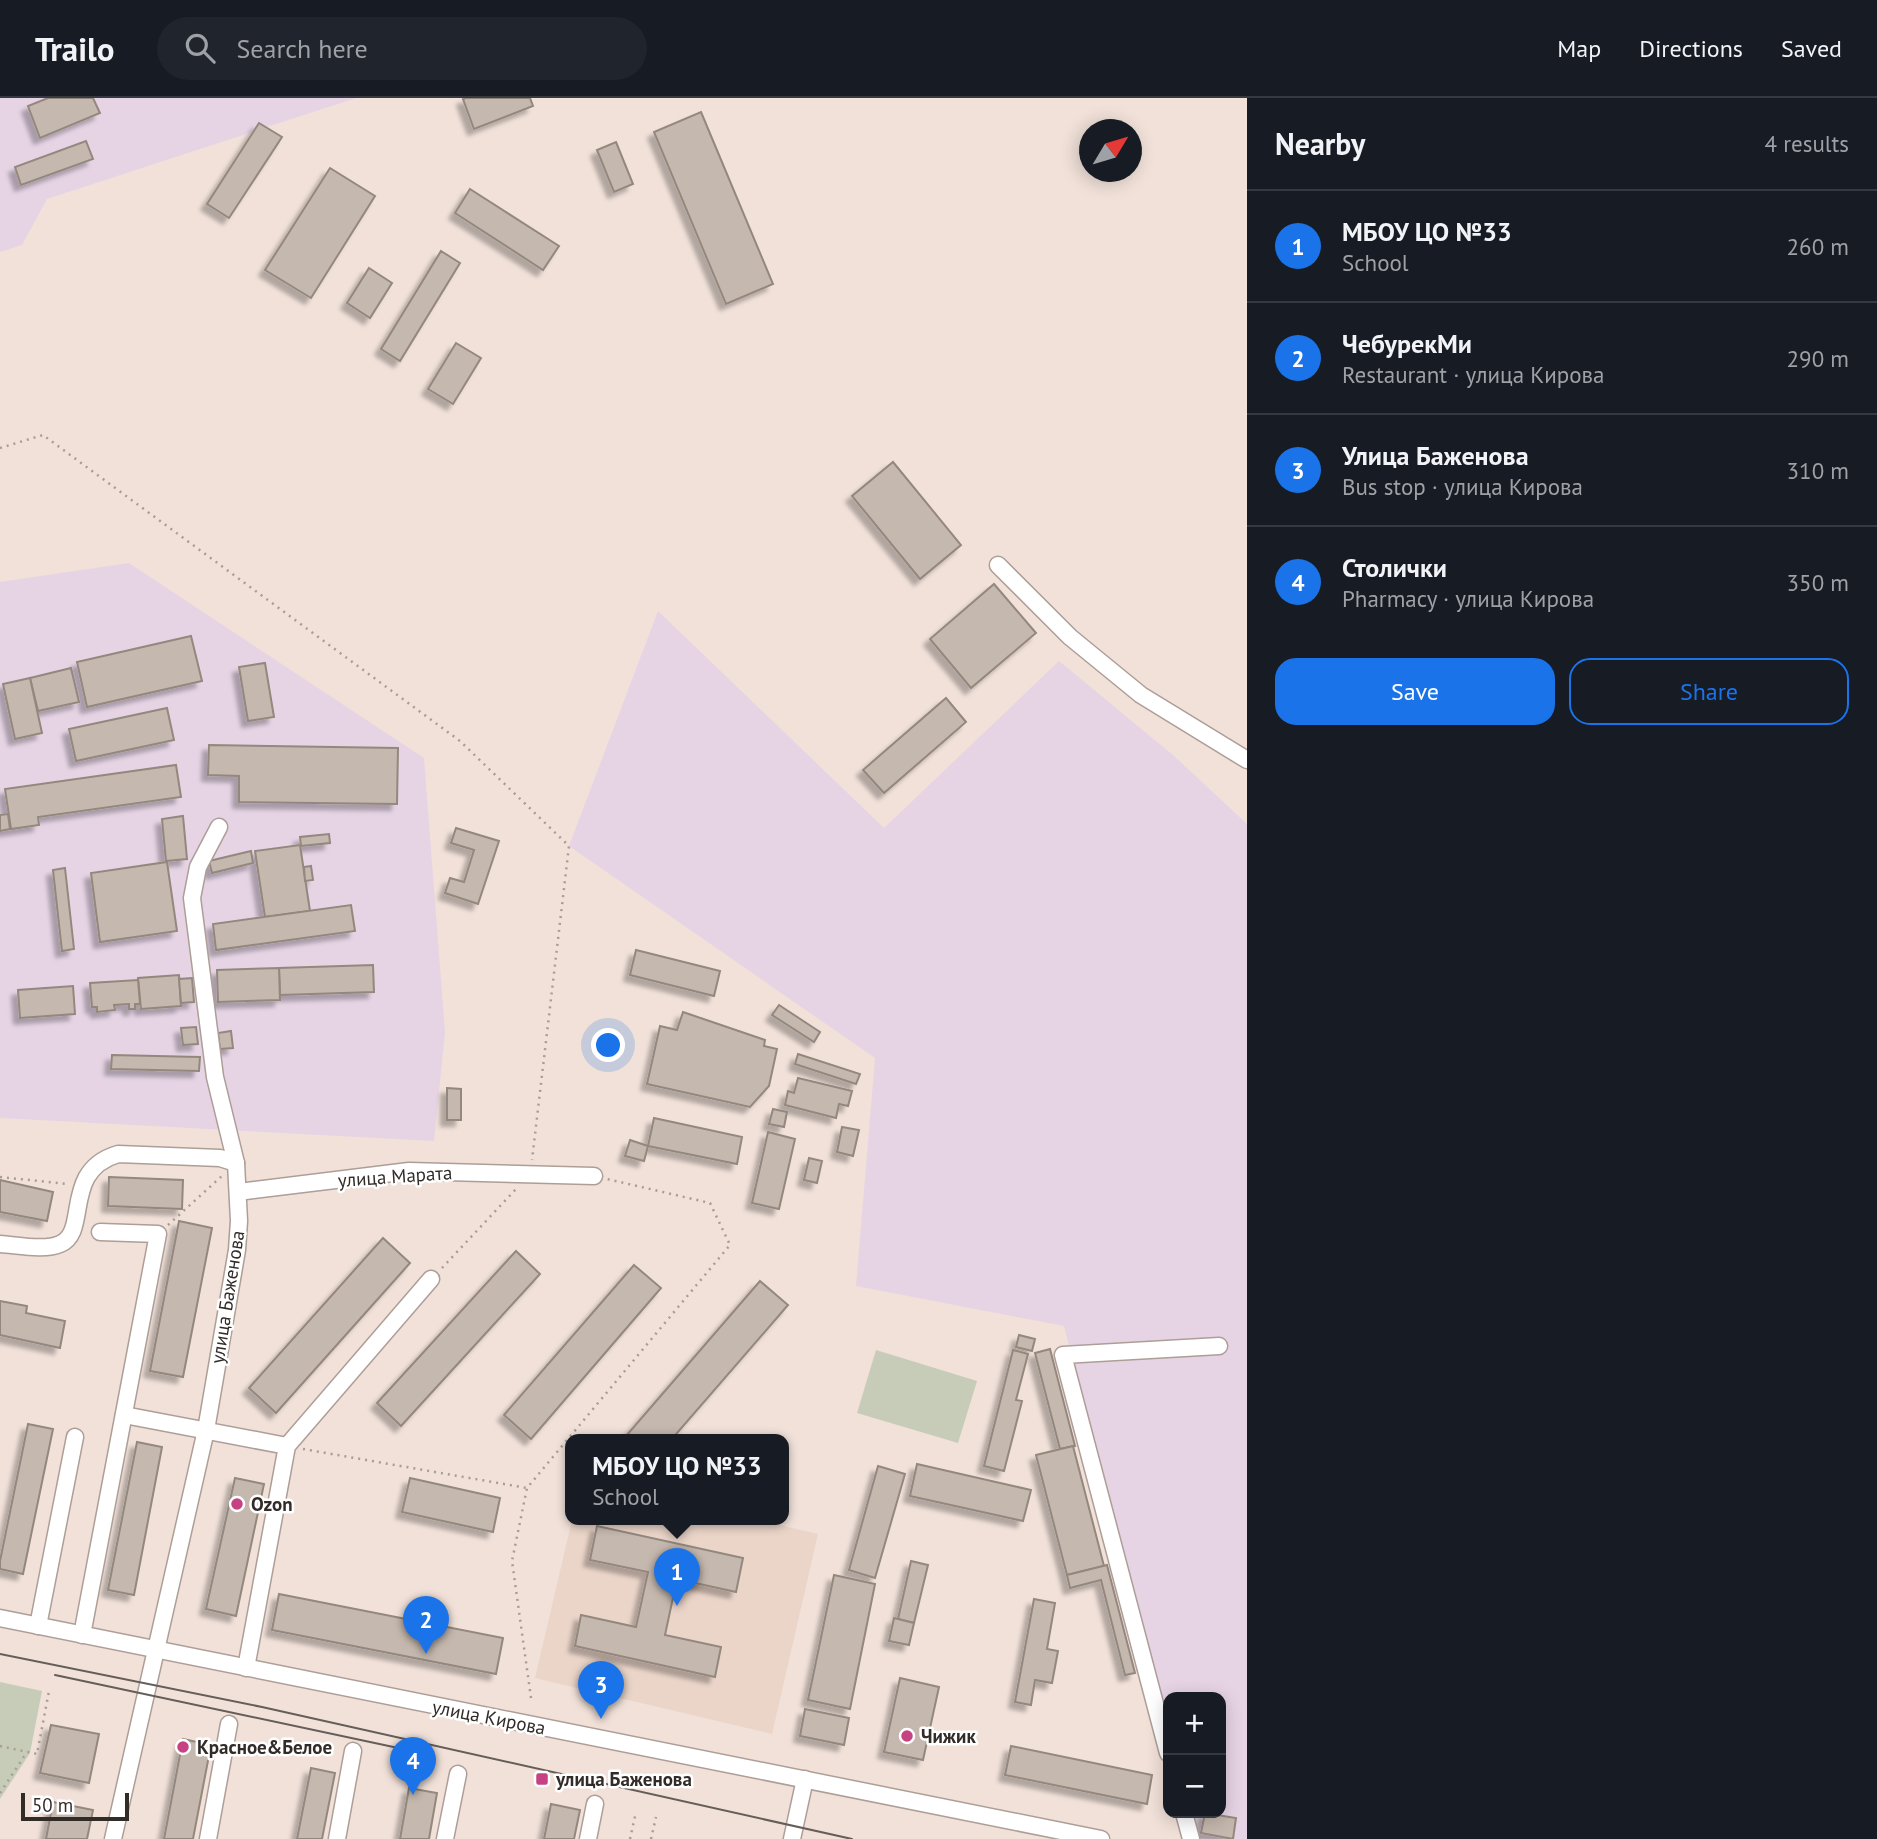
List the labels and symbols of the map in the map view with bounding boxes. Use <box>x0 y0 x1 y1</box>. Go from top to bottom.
north arrow <box>1079 119 1142 182</box>
your location <box>591 1028 625 1062</box>
street label: улица Марата <box>337 1160 453 1192</box>
street label: улица Баженова <box>205 1229 249 1365</box>
place label: Ozon <box>251 1492 293 1516</box>
marker: Ozon <box>229 1496 245 1512</box>
pin: 1 <box>654 1548 700 1606</box>
pin: 2 <box>403 1596 449 1654</box>
pin: 3 <box>578 1661 624 1719</box>
street label: улица Кирова <box>430 1694 548 1740</box>
place label: Чижик <box>921 1724 976 1748</box>
marker: Чижик <box>899 1728 915 1744</box>
place label: Красное&Белое <box>197 1735 332 1759</box>
pin: 4 <box>390 1737 436 1795</box>
marker: Красное&Белое <box>175 1739 191 1755</box>
place label: улица Баженова <box>555 1767 692 1791</box>
marker: улица Баженова <box>534 1771 550 1787</box>
scale bar <box>21 1790 130 1822</box>

